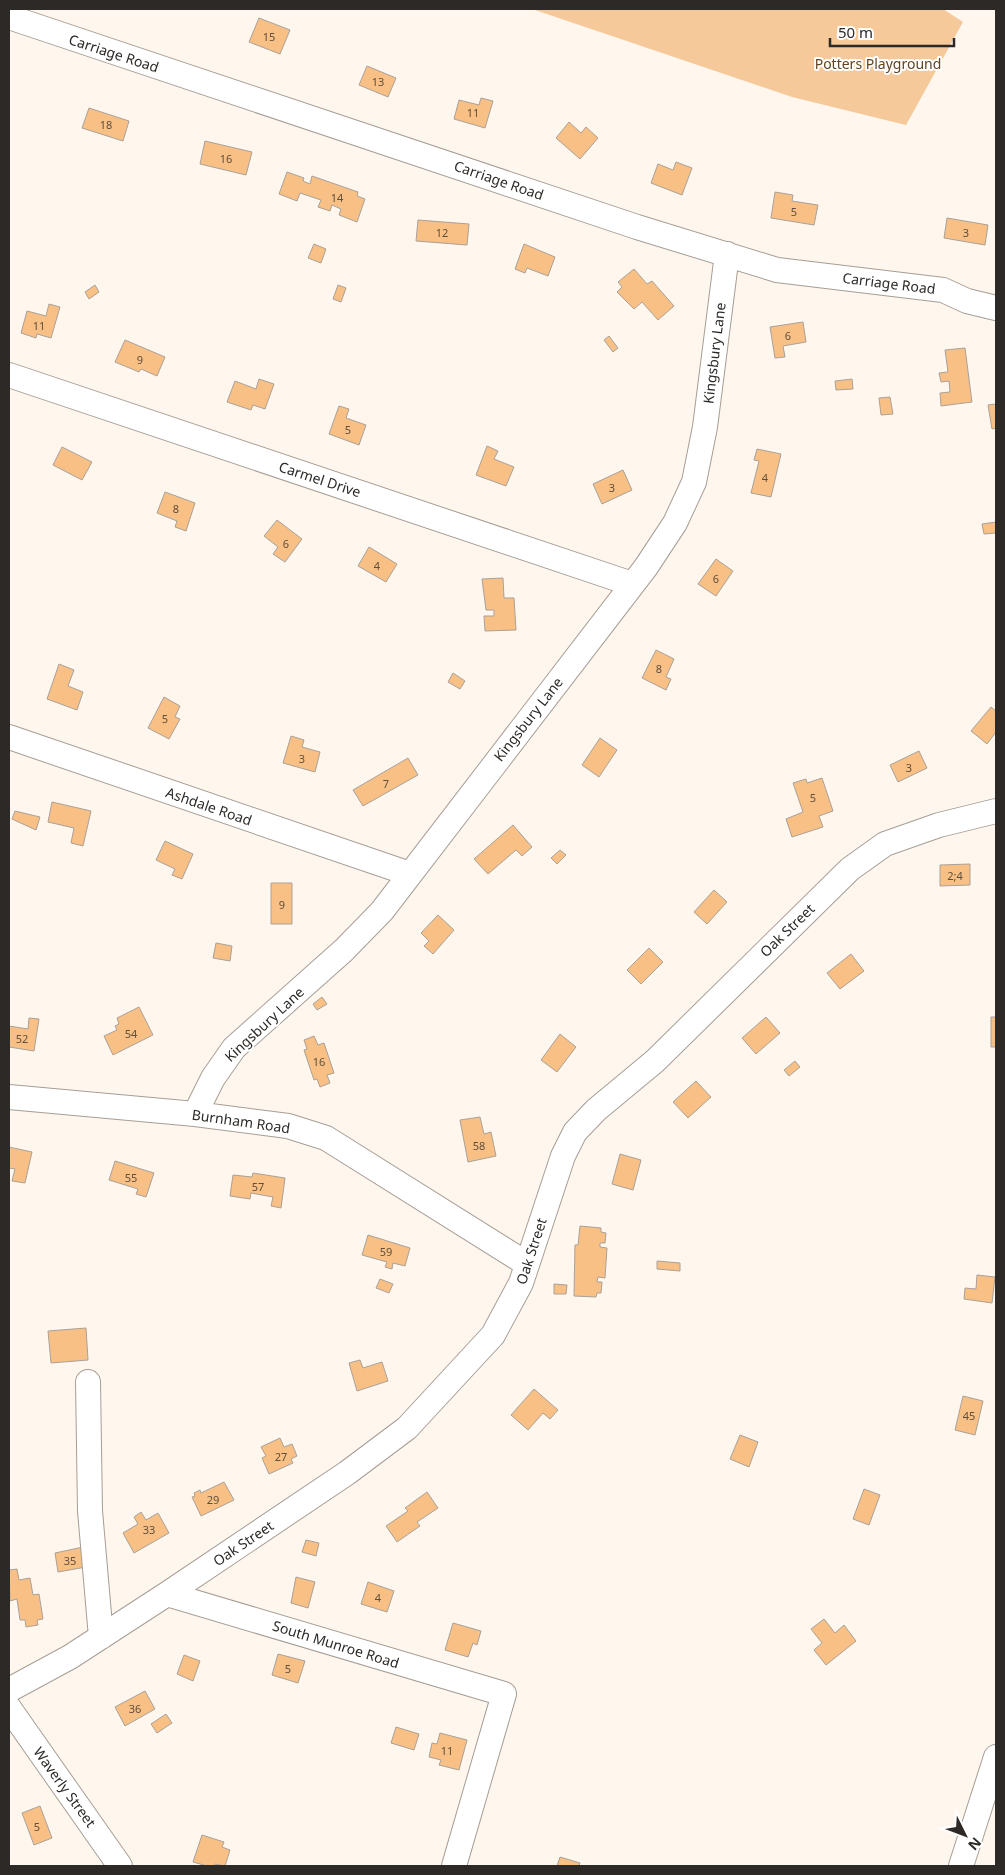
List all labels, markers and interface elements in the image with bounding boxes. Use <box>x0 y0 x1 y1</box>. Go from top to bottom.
scale bar <box>830 15 954 47</box>
text: 50 m <box>838 22 873 42</box>
house number: 15 <box>263 29 275 44</box>
street label: Carriage Road <box>67 30 161 76</box>
park label: Potters Playground <box>815 54 941 73</box>
house number: 13 <box>372 74 384 89</box>
house number: 11 <box>467 105 479 120</box>
house number: 18 <box>100 117 112 132</box>
house number: 16 <box>220 151 232 166</box>
street label: Carriage Road <box>452 156 546 204</box>
house number: 14 <box>331 190 344 205</box>
house number: 5 <box>791 204 797 219</box>
house number: 12 <box>436 225 448 240</box>
house number: 3 <box>963 225 969 240</box>
street label: Carriage Road <box>841 268 937 298</box>
street label: Kingsbury Lane <box>698 301 730 405</box>
house number: 11 <box>33 318 45 333</box>
house number: 6 <box>785 328 791 343</box>
house number: 9 <box>137 352 143 367</box>
house number: 5 <box>345 422 351 437</box>
street label: Carmel Drive <box>276 457 364 501</box>
house number: 4 <box>762 470 769 485</box>
house number: 3 <box>609 480 615 495</box>
house number: 8 <box>173 501 179 516</box>
house number: 6 <box>283 536 289 551</box>
house number: 4 <box>374 558 381 573</box>
house number: 6 <box>713 571 719 586</box>
house number: 8 <box>656 661 662 676</box>
street label: Kingsbury Lane <box>489 673 567 765</box>
house number: 5 <box>162 711 168 726</box>
house number: 3 <box>299 751 305 766</box>
house number: 3 <box>906 760 912 775</box>
house number: 7 <box>383 776 389 791</box>
street label: Ashdale Road <box>164 782 254 830</box>
house number: 5 <box>810 790 816 805</box>
house number: 2;4 <box>947 868 963 883</box>
house number: 9 <box>279 897 285 912</box>
street label: Oak Street <box>756 899 818 961</box>
street label: Kingsbury Lane <box>220 982 308 1066</box>
house number: 54 <box>125 1026 138 1041</box>
house number: 52 <box>16 1031 28 1046</box>
house number: 16 <box>313 1054 325 1069</box>
street label: Burnham Road <box>191 1105 291 1137</box>
house number: 58 <box>473 1138 485 1153</box>
house number: 55 <box>125 1170 137 1185</box>
house number: 57 <box>252 1179 264 1194</box>
street label: Oak Street <box>511 1215 551 1287</box>
house number: 59 <box>380 1244 392 1259</box>
house number: 45 <box>963 1408 975 1423</box>
house number: 27 <box>275 1449 287 1464</box>
house number: 29 <box>207 1492 219 1507</box>
street label: Oak Street <box>209 1516 277 1570</box>
house number: 33 <box>143 1522 155 1537</box>
house number: 35 <box>64 1553 76 1568</box>
house number: 4 <box>375 1590 382 1605</box>
street label: South Munroe Road <box>270 1616 402 1672</box>
house number: 5 <box>285 1661 291 1676</box>
house number: 36 <box>129 1701 141 1716</box>
street label: Waverly Street <box>29 1743 101 1831</box>
house number: 11 <box>441 1743 453 1758</box>
north arrow <box>940 1810 990 1860</box>
house number: 5 <box>34 1819 40 1834</box>
text: N <box>964 1833 986 1855</box>

